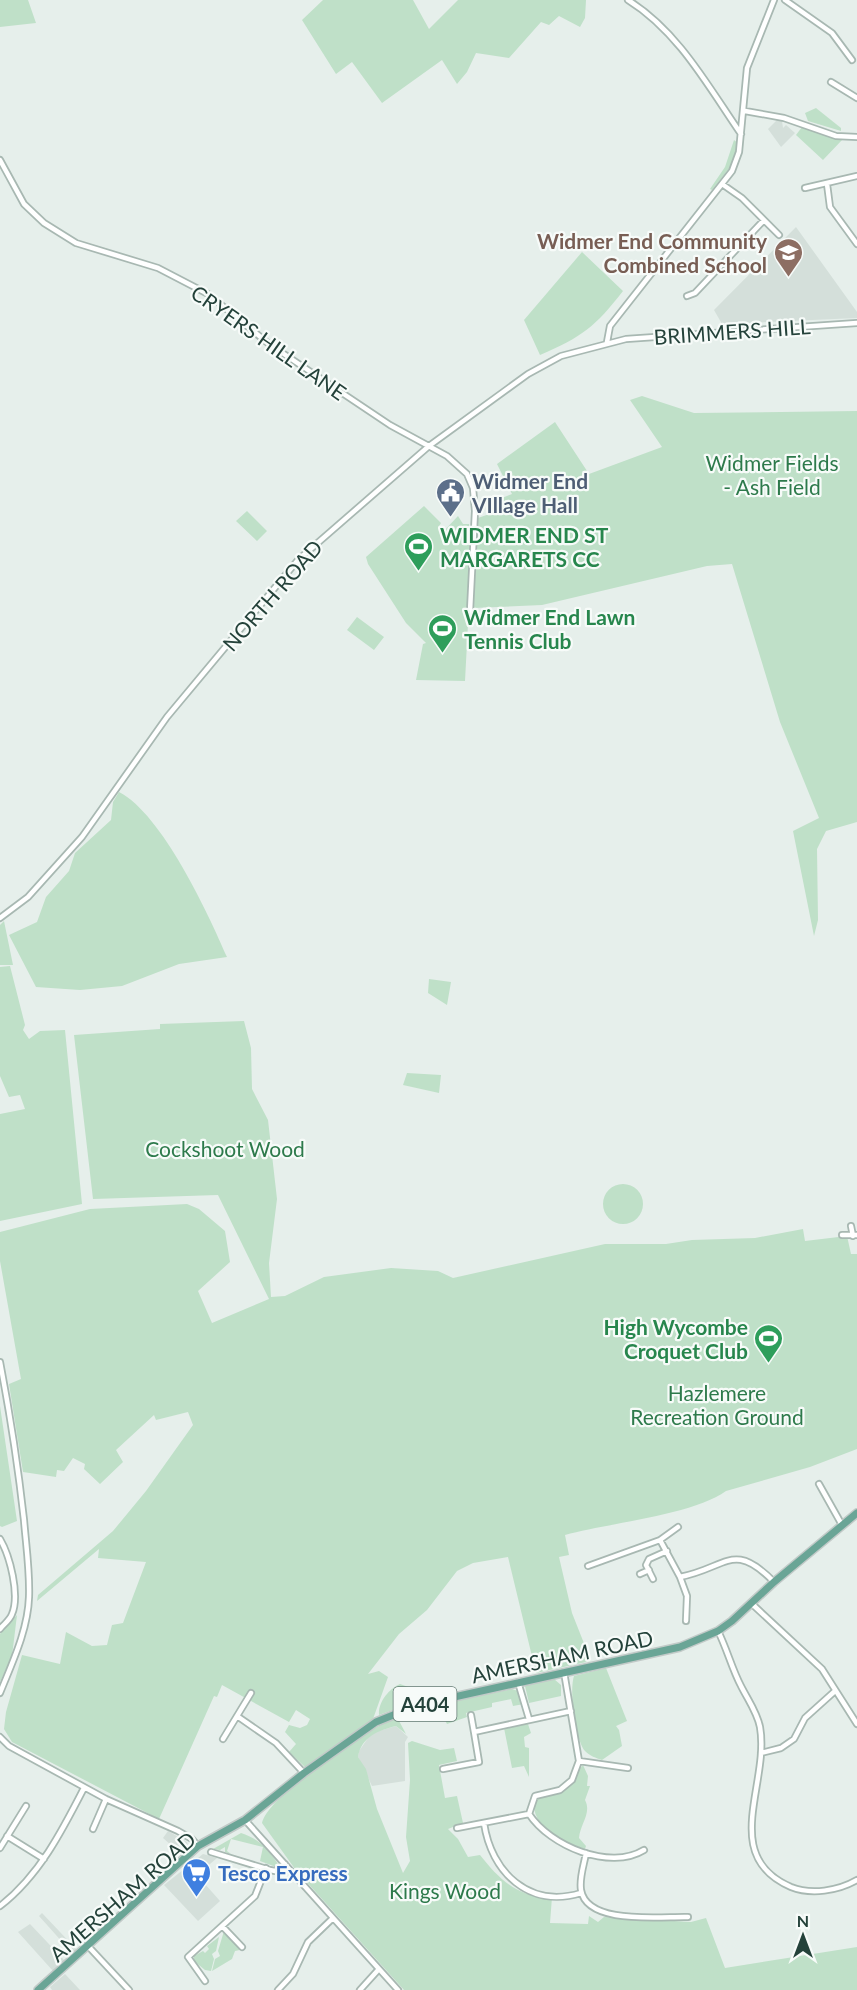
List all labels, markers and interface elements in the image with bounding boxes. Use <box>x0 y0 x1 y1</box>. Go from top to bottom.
place label: Widmer End Community Combined School <box>537 228 768 277</box>
school or university icon: Widmer End Community Combined School <box>772 236 804 278</box>
street label: CRYERS HILL LANE <box>187 279 351 405</box>
street label: BRIMMERS HILL <box>653 313 811 349</box>
park label: Widmer Fields - Ash Field <box>705 450 839 499</box>
place label: Widmer End VIllage Hall <box>471 468 588 517</box>
public building icon: Widmer End VIllage Hall <box>435 476 467 518</box>
place label: WIDMER END ST MARGARETS CC <box>440 522 609 571</box>
sports icon: WIDMER END ST MARGARETS CC <box>403 530 435 572</box>
street label: NORTH ROAD <box>217 534 327 656</box>
place label: Widmer End Lawn Tennis Club <box>464 604 635 653</box>
sports icon: Widmer End Lawn Tennis Club <box>427 612 459 654</box>
park label: Cockshoot Wood <box>145 1136 305 1161</box>
place label: High Wycombe Croquet Club <box>604 1314 748 1363</box>
sports icon: High Wycombe Croquet Club <box>753 1322 785 1364</box>
park label: Hazlemere Recreation Ground <box>630 1380 804 1429</box>
street label: AMERSHAM ROAD <box>469 1625 655 1687</box>
road number: A404 <box>394 1687 456 1721</box>
street label: AMERSHAM ROAD <box>44 1826 200 1966</box>
supermarket icon: Tesco Express <box>181 1856 213 1898</box>
place label: Tesco Express <box>218 1860 348 1885</box>
park label: Kings Wood <box>389 1878 501 1903</box>
north arrow <box>773 1906 833 1966</box>
text: N <box>797 1911 809 1930</box>

